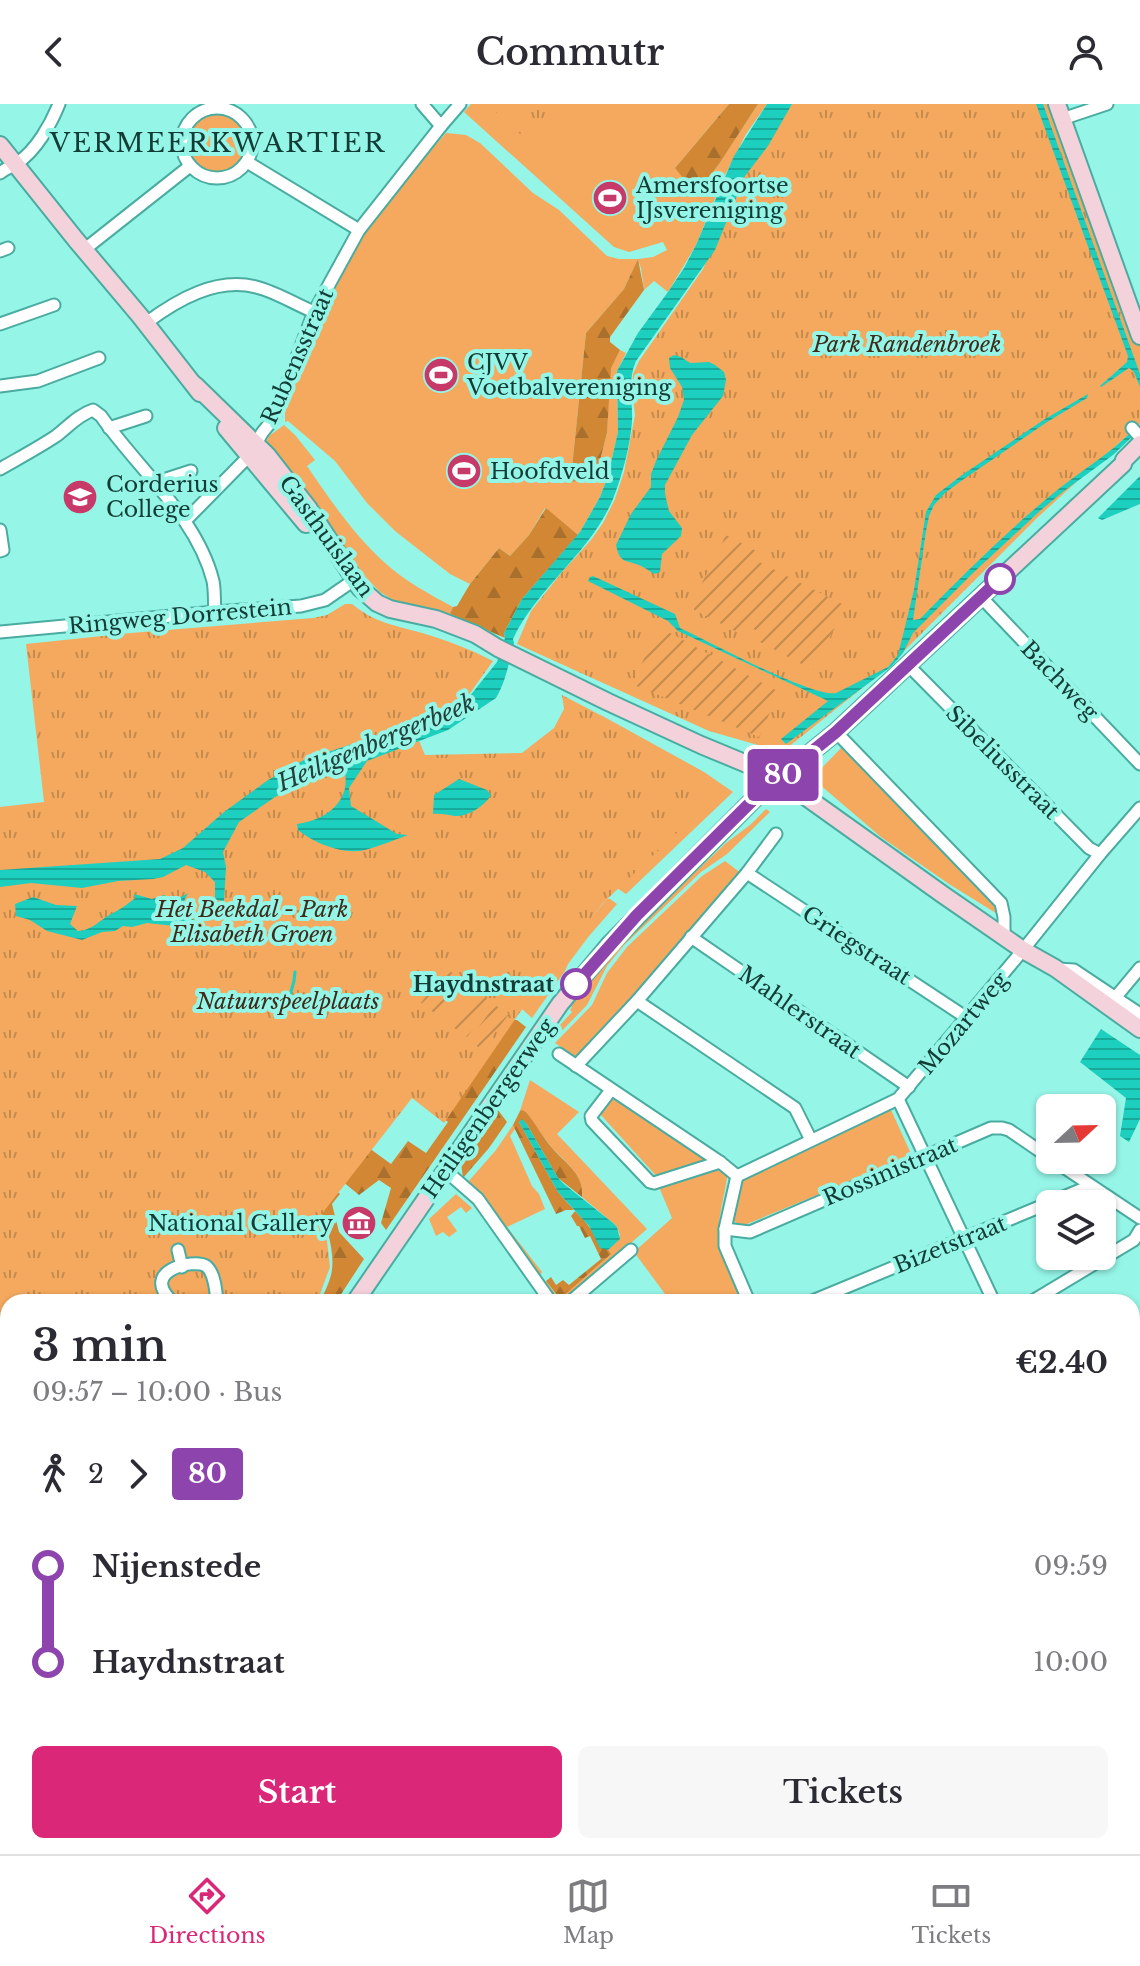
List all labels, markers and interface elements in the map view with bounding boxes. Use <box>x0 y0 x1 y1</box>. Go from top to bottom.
icon: back <box>32 30 76 74</box>
text: Commutr <box>476 30 664 75</box>
icon: person <box>1064 30 1108 74</box>
district label: VERMEERKWARTIER <box>49 127 386 159</box>
place label: Amersfoortse IJsvereniging <box>635 172 789 224</box>
sports icon: Amersfoortse IJsvereniging <box>591 179 629 217</box>
street label: Rubensstraat <box>255 284 340 428</box>
park label: Park Randenbroek <box>812 331 1001 358</box>
place label: CJVV Voetbalvereniging <box>466 349 672 401</box>
sports icon: CJVV Voetbalvereniging <box>422 356 460 394</box>
sports icon: Hoofdveld <box>445 452 483 490</box>
place label: Hoofdveld <box>490 458 610 485</box>
street label: Gasthuislaan <box>273 470 380 602</box>
place label: Corderius College <box>106 471 219 523</box>
school or university icon: Corderius College <box>61 478 99 516</box>
unlabelled marker <box>985 564 1015 594</box>
street label: Ringweg Dorrestein <box>67 593 293 640</box>
street label: Bachweg <box>1015 635 1105 726</box>
water label: Heiligenbergerbeek <box>272 688 479 798</box>
street label: Sibeliusstraat <box>940 700 1066 825</box>
line badge: 80 <box>747 749 819 801</box>
text: 80 <box>764 757 802 792</box>
park label: Het Beekdal - Park Elisabeth Groen <box>155 896 348 948</box>
street label: Griegstraat <box>797 900 917 991</box>
street label: Mahlerstraat <box>733 960 867 1065</box>
street label: Mozartweg <box>913 966 1014 1080</box>
marker: Haydnstraat <box>561 969 591 999</box>
place label: Haydnstraat <box>413 971 555 998</box>
park label: Natuurspeelplaats <box>196 988 379 1015</box>
street label: Heiligenbergerweg <box>416 1013 561 1203</box>
north arrow <box>1036 1094 1116 1174</box>
map controls <box>1036 1094 1116 1270</box>
street label: Rossinistraat <box>819 1131 962 1212</box>
button: layers <box>1036 1190 1116 1270</box>
museum icon: National Gallery <box>340 1204 378 1242</box>
street label: Bizetstraat <box>890 1209 1011 1279</box>
place label: National Gallery <box>148 1210 333 1237</box>
text: 3 min <box>32 1318 167 1373</box>
text: €2.40 <box>1015 1344 1108 1381</box>
text: 09:57 – 10:00 · Bus <box>32 1376 282 1408</box>
icon: walk <box>32 1452 76 1496</box>
icon: forward <box>116 1452 160 1496</box>
text: 80 <box>188 1456 227 1491</box>
text: 2 <box>88 1458 104 1490</box>
text: Nijenstede <box>92 1548 261 1585</box>
text: 09:59 <box>1034 1550 1108 1582</box>
text: Haydnstraat <box>92 1644 285 1681</box>
text: 10:00 <box>1033 1646 1108 1678</box>
button: Start <box>32 1746 562 1838</box>
button: Tickets <box>578 1746 1108 1838</box>
tab: Directions <box>149 1874 266 1949</box>
tab: Map <box>563 1874 614 1949</box>
tab: Tickets <box>911 1874 991 1949</box>

